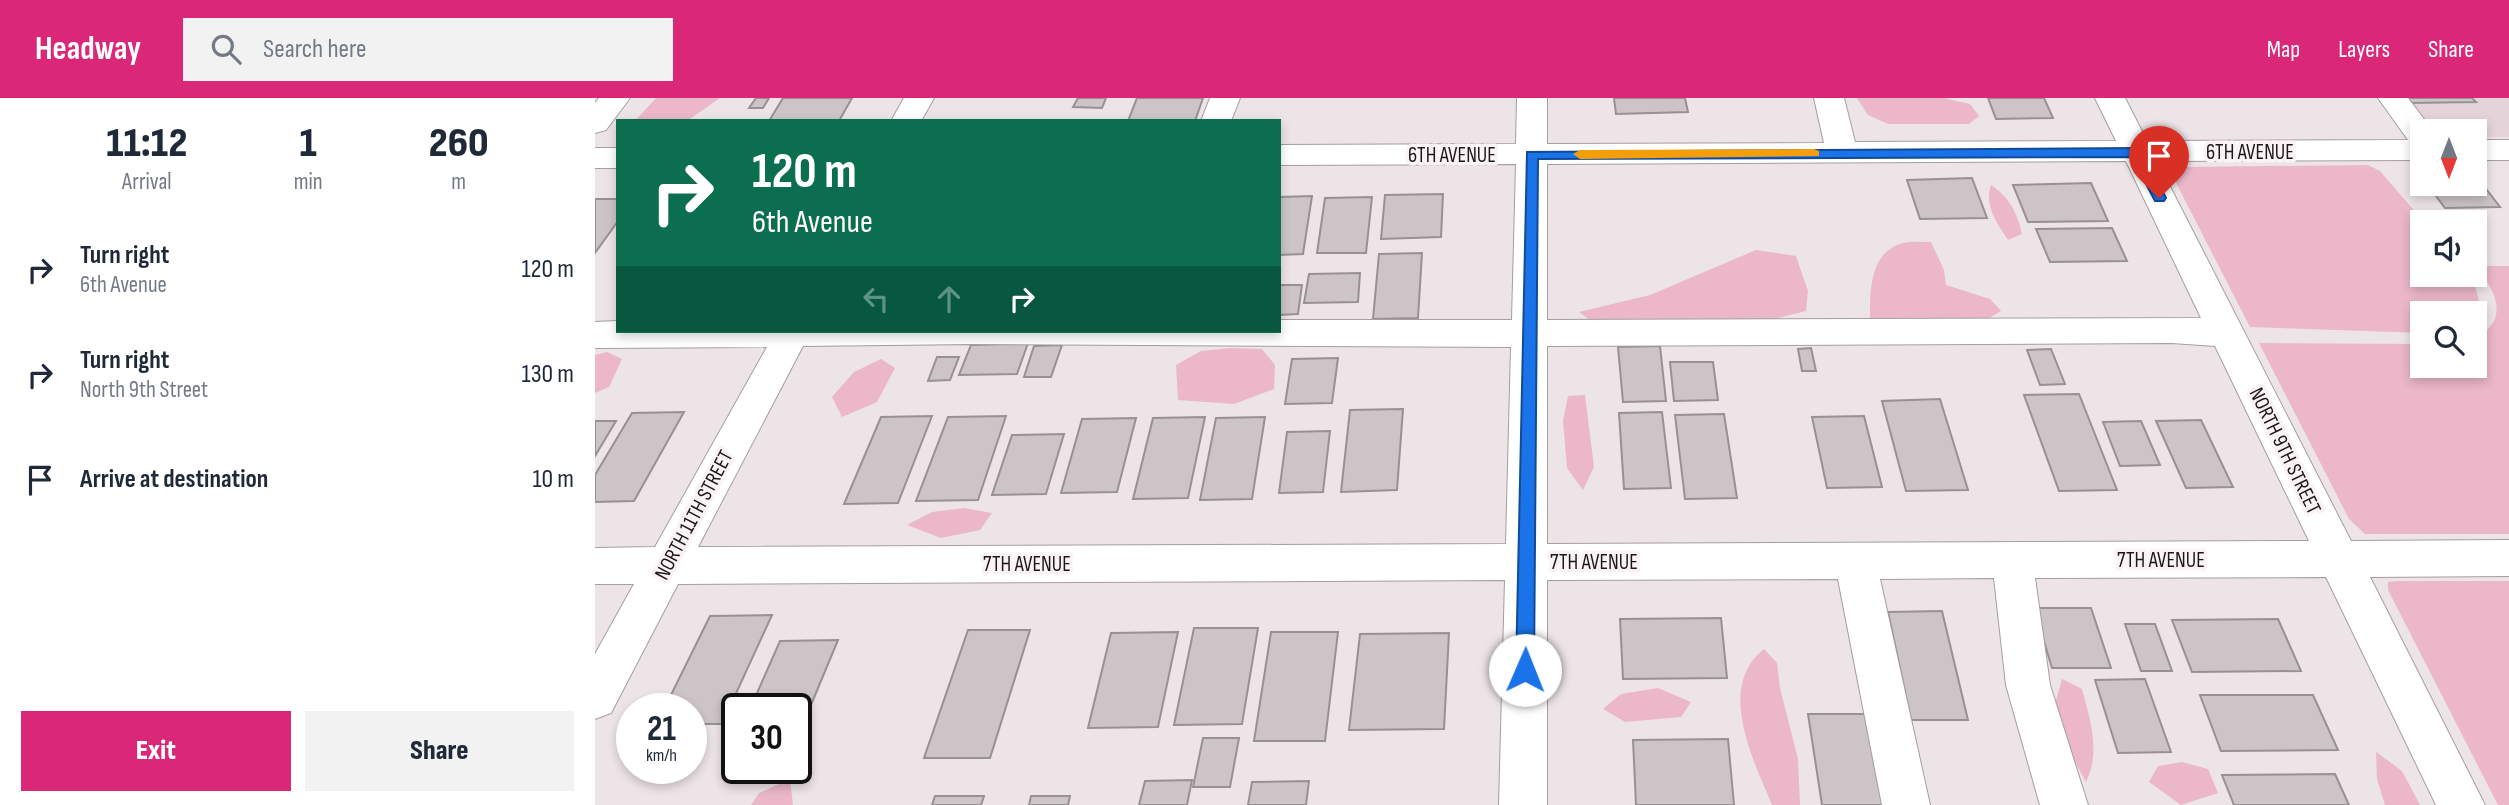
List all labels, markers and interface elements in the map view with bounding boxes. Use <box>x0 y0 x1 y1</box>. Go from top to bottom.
search box <box>183 18 673 81</box>
text: Headway <box>35 29 141 69</box>
icon: search <box>207 30 245 68</box>
text: Search here <box>263 34 366 65</box>
text: Map <box>2267 35 2300 64</box>
text: Layers <box>2338 35 2390 64</box>
text: Share <box>2428 35 2474 64</box>
text: 11:12 <box>106 118 187 169</box>
text: 1 <box>299 118 317 169</box>
text: 260 <box>429 118 489 169</box>
north arrow <box>2410 119 2487 196</box>
map controls <box>2410 119 2487 378</box>
pin <box>2129 126 2189 198</box>
icon: arrive <box>2140 137 2178 175</box>
street label: 6TH AVENUE <box>2206 140 2294 165</box>
text: 120 m <box>752 143 857 202</box>
street label: 6TH AVENUE <box>1408 143 1496 168</box>
icon: right <box>637 147 728 238</box>
text: Arrival <box>122 168 172 196</box>
text: min <box>294 168 323 196</box>
text: m <box>451 168 466 196</box>
text: 6th Avenue <box>752 203 873 242</box>
button: sound <box>2410 210 2487 287</box>
text: Turn right <box>80 240 169 271</box>
icon: right <box>21 251 59 289</box>
text: 120 m <box>521 254 574 285</box>
text: 6th Avenue <box>80 271 167 299</box>
icon: left <box>857 280 895 318</box>
icon: ahead <box>930 280 968 318</box>
icon: right <box>1003 280 1041 318</box>
button: search <box>2410 301 2487 378</box>
text: Turn right <box>80 345 169 376</box>
icon: right <box>21 356 59 394</box>
text: 130 m <box>522 359 574 390</box>
text: North 9th Street <box>80 376 208 404</box>
street label: NORTH 9TH STREET <box>2244 384 2327 519</box>
street label: NORTH 11TH STREET <box>649 446 739 584</box>
icon: arrive <box>21 461 59 499</box>
text: Arrive at destination <box>80 464 268 495</box>
text: 10 m <box>532 464 574 495</box>
street label: 7TH AVENUE <box>2117 548 2205 573</box>
street label: 7TH AVENUE <box>1550 550 1638 575</box>
street label: 7TH AVENUE <box>983 552 1071 577</box>
position arrow <box>1488 633 1562 707</box>
speed limit sign: 30 <box>721 693 812 784</box>
text: 21 <box>647 708 676 751</box>
button: Exit <box>21 711 291 791</box>
button: Share <box>305 711 574 791</box>
text: km/h <box>646 745 677 766</box>

